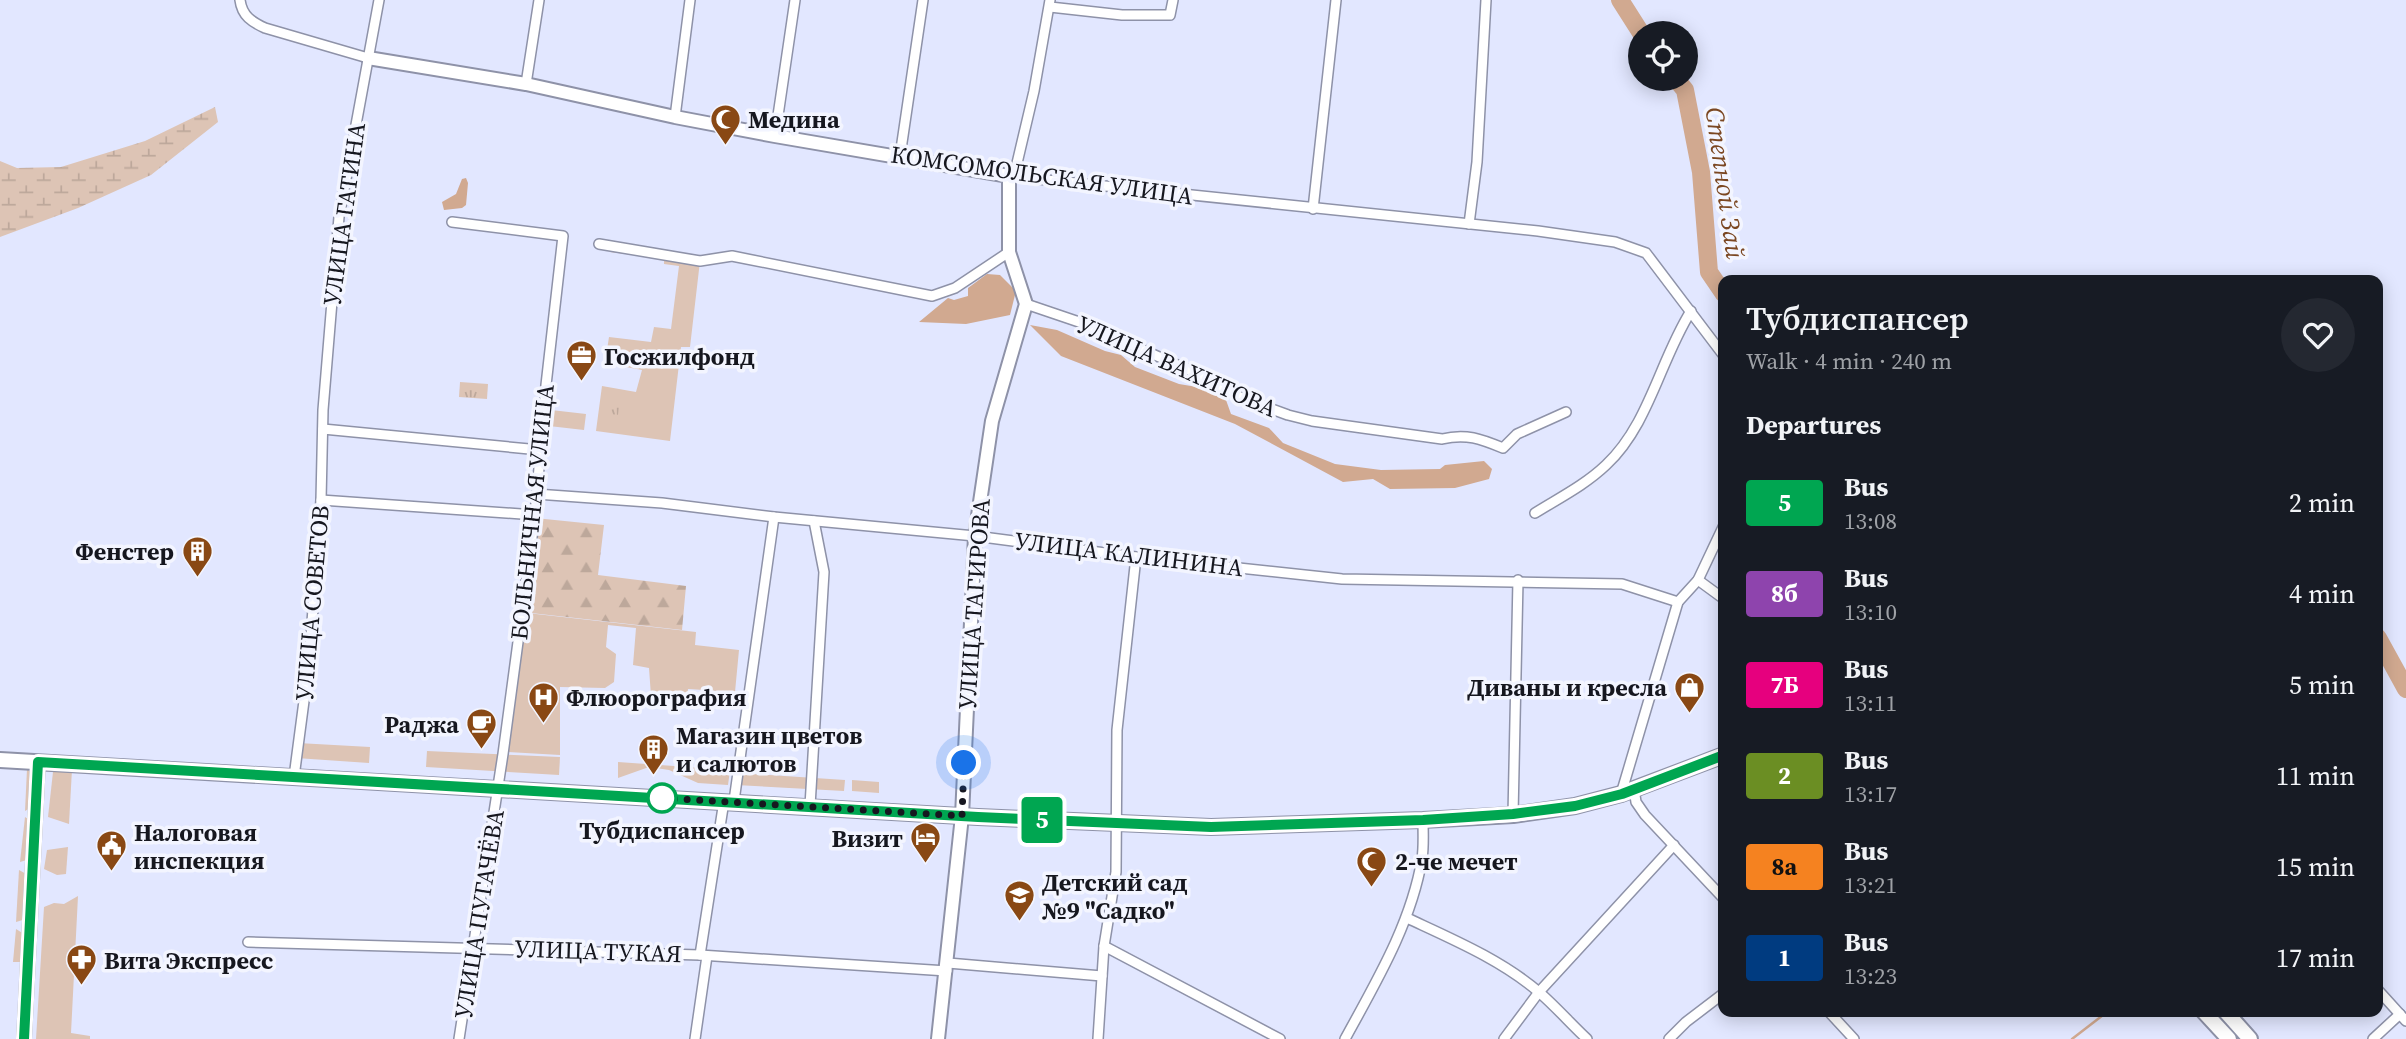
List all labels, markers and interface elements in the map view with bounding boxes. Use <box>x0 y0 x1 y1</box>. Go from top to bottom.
map controls <box>1628 21 1698 91</box>
button: locate <box>1628 21 1698 91</box>
mosque icon: Медина <box>708 102 742 146</box>
place label: Медина <box>748 103 840 136</box>
water label: Степной Зай <box>1697 105 1753 261</box>
street label: УЛИЦА ГАТИНА <box>315 120 373 308</box>
street label: КОМСОМОЛЬСКАЯ УЛИЦА <box>889 137 1195 213</box>
text: Тубдиспансер <box>1746 296 1969 341</box>
button: heart <box>2281 298 2355 372</box>
street label: УЛИЦА ВАХИТОВА <box>1072 307 1282 425</box>
office icon: Госжилфонд <box>564 339 598 383</box>
place label: Госжилфонд <box>604 340 755 373</box>
text: Walk · 4 min · 240 m <box>1746 345 1952 377</box>
street label: БОЛЬНИЧНАЯ УЛИЦА <box>502 382 562 642</box>
text: Departures <box>1746 407 1881 443</box>
text: Bus <box>1844 469 1888 505</box>
text: 2 min <box>2289 485 2355 521</box>
text: 5 <box>1778 486 1791 519</box>
street label: УЛИЦА ТАГИРОВА <box>950 497 998 711</box>
street label: УЛИЦА СОВЕТОВ <box>287 504 337 702</box>
text: 13:08 <box>1844 505 1897 537</box>
street label: УЛИЦА КАЛИНИНА <box>1013 524 1245 584</box>
building icon: Фенстер <box>180 534 214 578</box>
place label: Фенстер <box>75 535 174 568</box>
text: Bus <box>1844 560 1888 596</box>
text: 4 min <box>2289 576 2355 612</box>
text: 8б <box>1771 577 1798 610</box>
text: 13:10 <box>1844 596 1897 628</box>
text: Bus <box>1844 651 1888 687</box>
text: 5 min <box>2289 667 2355 703</box>
text: 7Б <box>1771 668 1798 701</box>
shop icon: Диваны и кресла <box>1673 670 1707 714</box>
place label: Диваны и кресла <box>1467 671 1667 704</box>
hospital icon: Флюорография <box>526 680 560 724</box>
place label: Флюорография <box>566 681 747 714</box>
text: 13:11 <box>1844 687 1897 719</box>
cafe icon: Раджа <box>465 707 499 751</box>
place label: Раджа <box>384 708 459 741</box>
place label: Магазин цветов и салютов <box>676 719 862 780</box>
building icon: Магазин цветов и салютов <box>636 732 670 776</box>
text: Bus <box>1844 742 1888 778</box>
your location <box>946 745 981 780</box>
text: 11 min <box>2276 758 2355 794</box>
text: 2 <box>1778 759 1791 792</box>
text: 13:17 <box>1844 778 1897 810</box>
marker: Тубдиспансер <box>647 783 677 813</box>
line badge: 5 <box>1019 797 1065 843</box>
text: 5 <box>1035 803 1049 836</box>
street label: УЛИЦА ПУГАЧЁВА <box>446 807 512 1021</box>
place label: Тубдиспансер <box>579 814 745 847</box>
place label: Налоговая инспекция <box>134 816 265 877</box>
hotel icon: Визит <box>909 821 943 865</box>
place label: Визит <box>831 822 903 855</box>
public building icon: Налоговая инспекция <box>94 829 128 873</box>
text: Bus <box>1844 833 1888 869</box>
mosque icon: 2-че мечет <box>1355 844 1389 888</box>
place label: 2-че мечет <box>1395 845 1518 878</box>
text: 15 min <box>2276 849 2355 885</box>
text: 8а <box>1772 850 1797 883</box>
place label: Детский сад №9 "Садко" <box>1042 866 1188 927</box>
text: 13:21 <box>1844 869 1897 901</box>
school or university icon: Детский сад №9 "Садко" <box>1002 879 1036 923</box>
text: Bus <box>1844 924 1888 960</box>
street label: УЛИЦА ТУКАЯ <box>514 932 682 970</box>
text: 17 min <box>2276 940 2355 976</box>
text: 1 <box>1778 941 1791 974</box>
pharmacy icon: Вита Экспресс <box>64 943 98 987</box>
place label: Вита Экспресс <box>104 944 273 977</box>
text: 13:23 <box>1844 960 1897 992</box>

